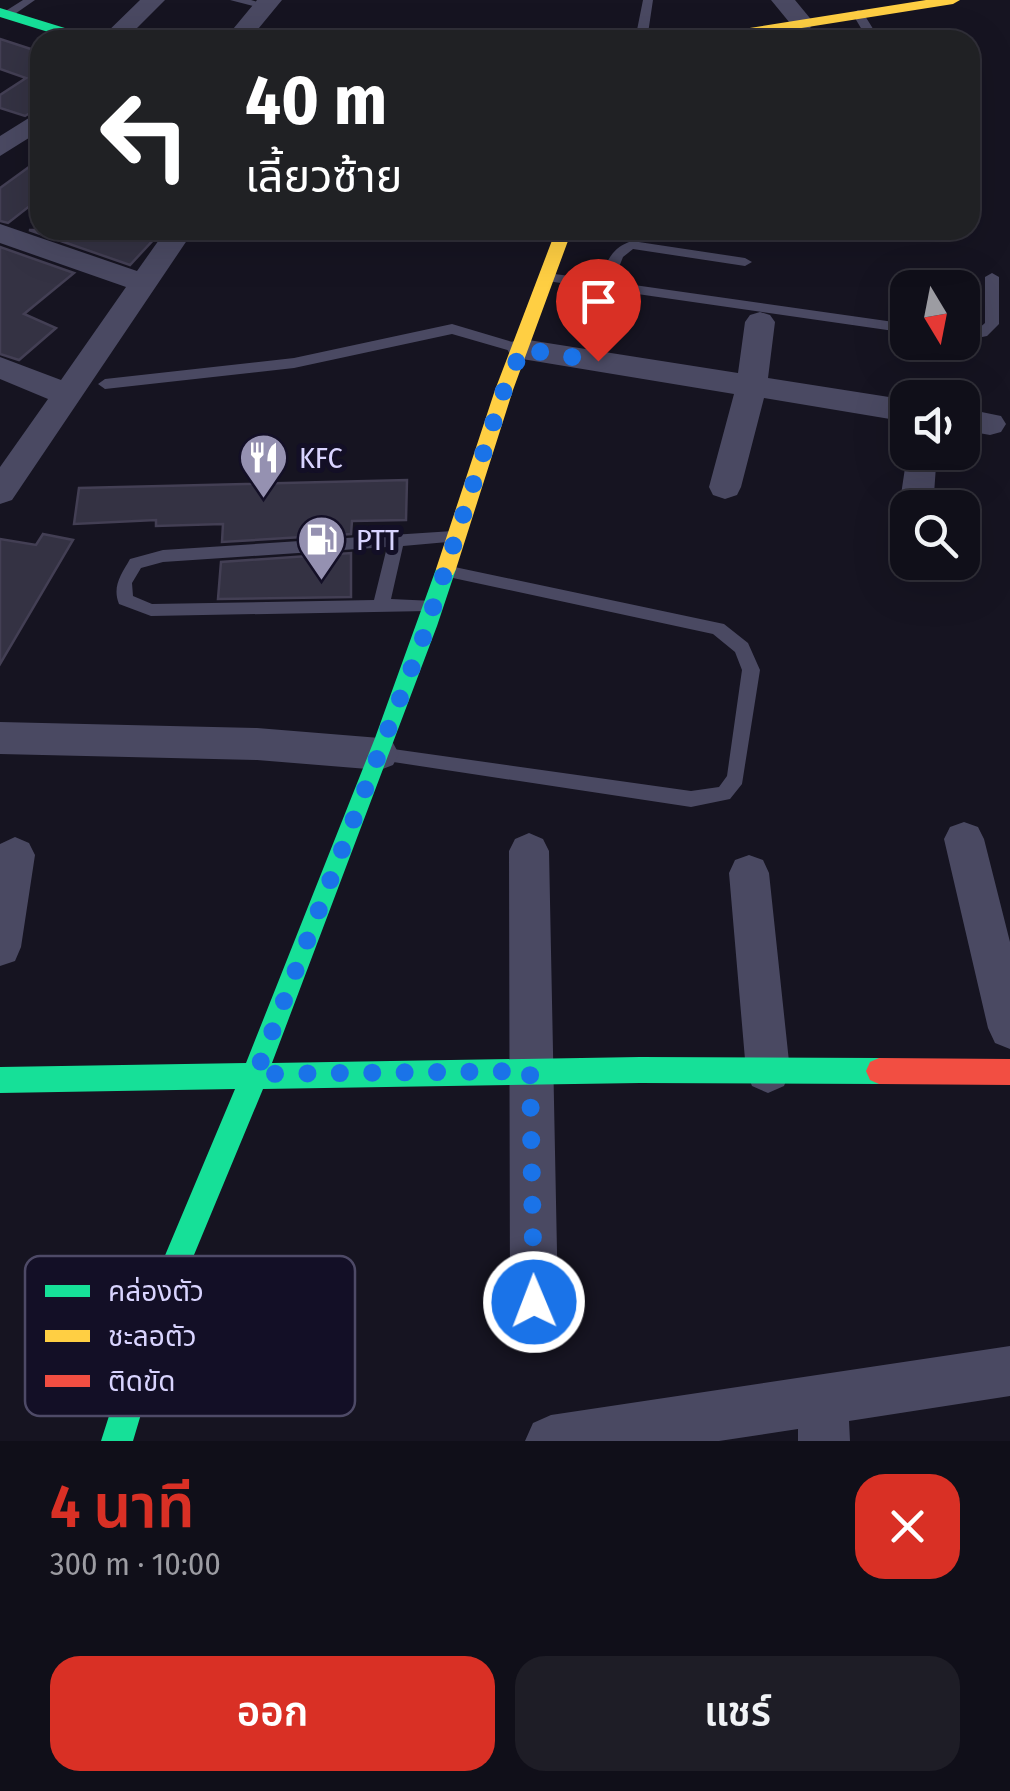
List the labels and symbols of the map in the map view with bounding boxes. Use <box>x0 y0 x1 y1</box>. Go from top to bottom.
pin <box>556 259 641 362</box>
north arrow <box>890 270 980 360</box>
restaurant icon: KFC <box>238 432 290 500</box>
place label: KFC <box>299 440 343 476</box>
fuel station icon: PTT <box>295 514 347 582</box>
place label: PTT <box>356 522 399 558</box>
position arrow <box>482 1250 586 1354</box>
legend <box>25 1256 355 1416</box>
text: คล่องตัว <box>108 1275 204 1308</box>
text: ชะลอตัว <box>108 1320 197 1353</box>
text: ติดขัด <box>108 1365 176 1398</box>

